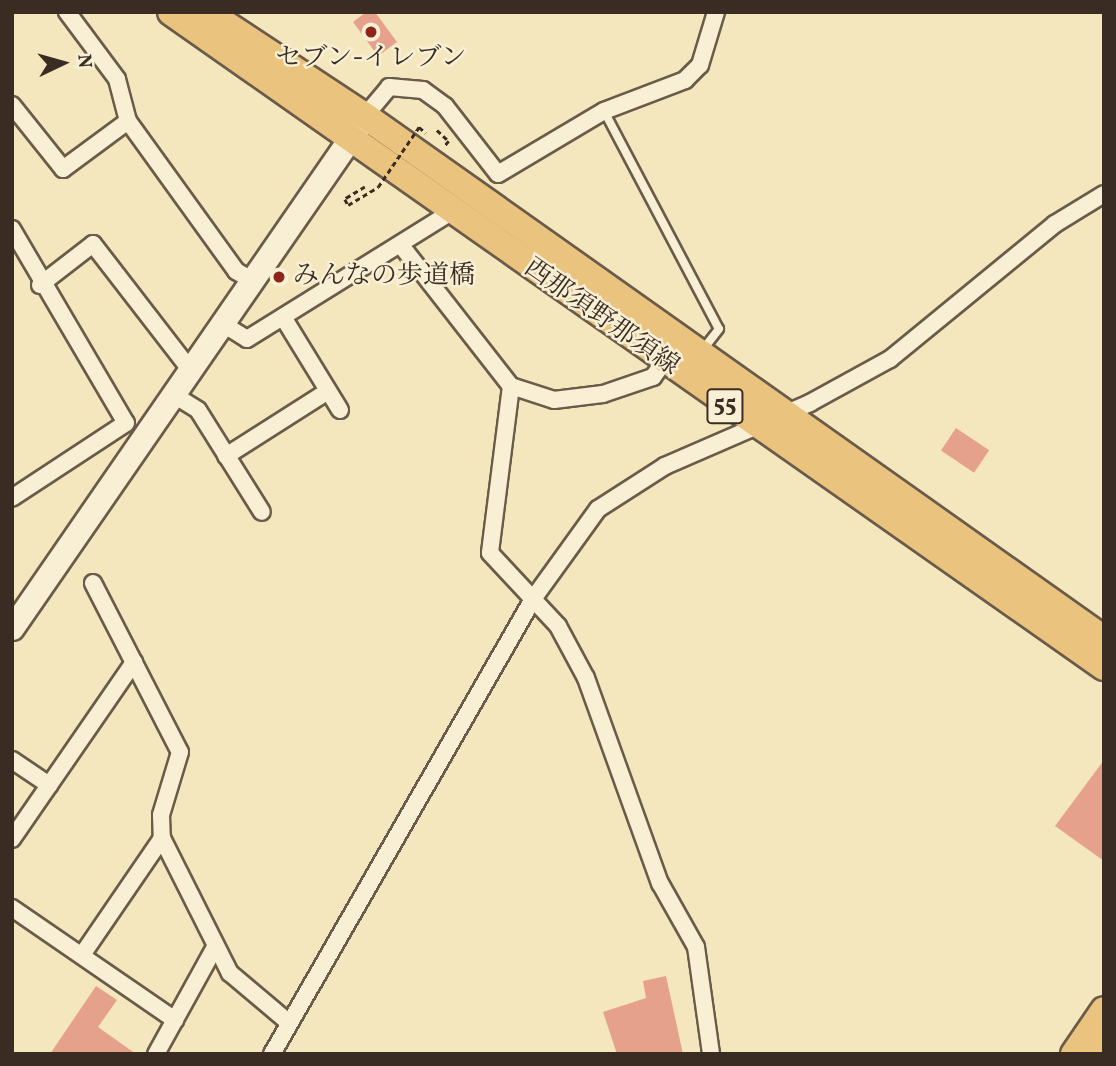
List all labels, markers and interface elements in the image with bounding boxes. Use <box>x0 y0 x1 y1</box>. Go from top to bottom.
marker: セブン-イレブン <box>363 24 379 40</box>
north arrow <box>28 28 98 98</box>
place label: セブン-イレブン <box>275 43 467 75</box>
text: N <box>70 53 97 69</box>
street label: 西那須野那須線 <box>518 253 684 383</box>
place label: みんなの歩道橋 <box>293 261 475 293</box>
marker: みんなの歩道橋 <box>271 269 287 285</box>
road number: 55 <box>706 386 744 426</box>

